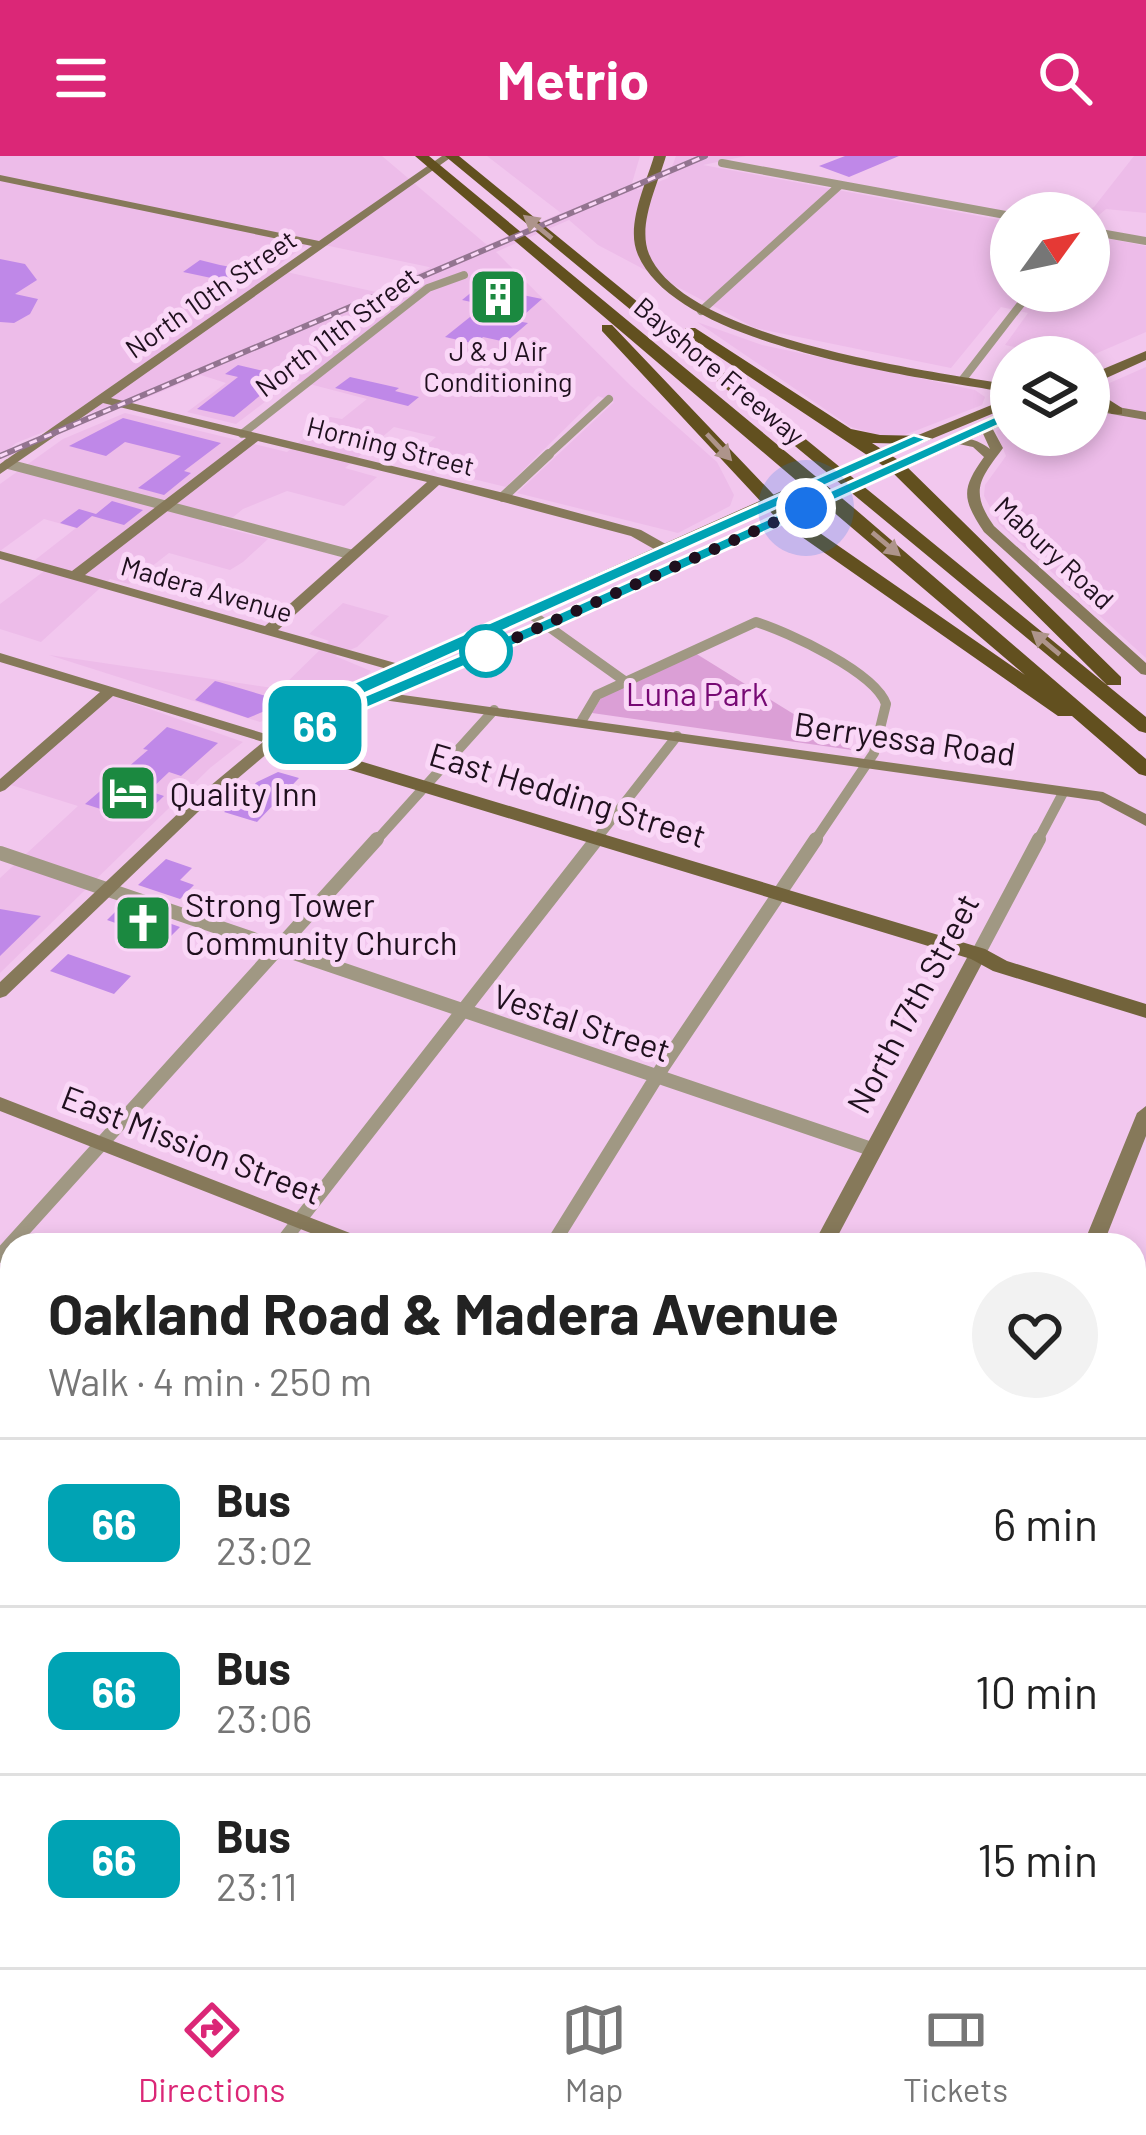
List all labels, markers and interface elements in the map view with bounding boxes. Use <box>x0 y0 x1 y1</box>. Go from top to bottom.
icon: menu <box>48 45 114 111</box>
icon: search <box>1032 45 1098 111</box>
text: Metrio <box>497 46 649 111</box>
north arrow <box>990 192 1110 312</box>
map controls <box>990 192 1110 456</box>
one-way arrow <box>523 215 554 240</box>
street label: North 10th Street <box>118 222 302 364</box>
street label: North 11th Street <box>248 259 424 403</box>
building icon: J & J Air Conditioning <box>467 266 529 328</box>
street label: Bayshore Freeway <box>629 290 811 450</box>
place label: J & J Air Conditioning <box>424 334 572 397</box>
button: layers <box>990 336 1110 456</box>
street label: Horning Street <box>304 409 478 481</box>
one-way arrow <box>704 432 732 461</box>
your location <box>776 478 836 538</box>
street label: Mabury Road <box>989 489 1121 615</box>
one-way arrow <box>871 530 901 557</box>
street label: Madera Avenue <box>118 548 296 628</box>
unlabelled marker <box>461 626 511 676</box>
one-way arrow <box>1031 630 1061 656</box>
park label: Luna Park <box>626 673 768 713</box>
line badge: 66 <box>261 686 369 764</box>
text: 66 <box>292 700 338 750</box>
street label: Berryessa Road <box>792 703 1018 773</box>
street label: East Hedding Street <box>425 733 711 855</box>
hotel icon: Quality Inn <box>97 762 159 824</box>
place label: Quality Inn <box>170 773 318 813</box>
place label: Strong Tower Community Church <box>185 884 458 962</box>
street label: North 17th Street <box>837 886 987 1120</box>
church icon: Strong Tower Community Church <box>112 892 174 954</box>
street label: Vestal Street <box>488 975 676 1069</box>
street label: East Mission Street <box>56 1076 328 1212</box>
button: heart <box>972 1272 1098 1398</box>
text: Oakland Road & Madera Avenue <box>48 1278 839 1346</box>
text: Walk · 4 min · 250 m <box>48 1357 372 1404</box>
text: Bus <box>216 1472 291 1526</box>
text: 6 min <box>993 1496 1098 1550</box>
text: 66 <box>91 1498 137 1548</box>
text: 23:02 <box>216 1526 313 1573</box>
text: Bus <box>216 1640 291 1694</box>
text: 10 min <box>975 1664 1098 1718</box>
text: 66 <box>91 1666 137 1716</box>
text: 23:06 <box>216 1694 312 1741</box>
text: Bus <box>216 1808 291 1862</box>
text: 15 min <box>977 1832 1098 1886</box>
text: 66 <box>91 1834 137 1884</box>
text: 23:11 <box>216 1862 297 1909</box>
tab: Directions <box>138 1997 285 2109</box>
tab: Map <box>561 1997 627 2109</box>
tab: Tickets <box>903 1997 1008 2109</box>

